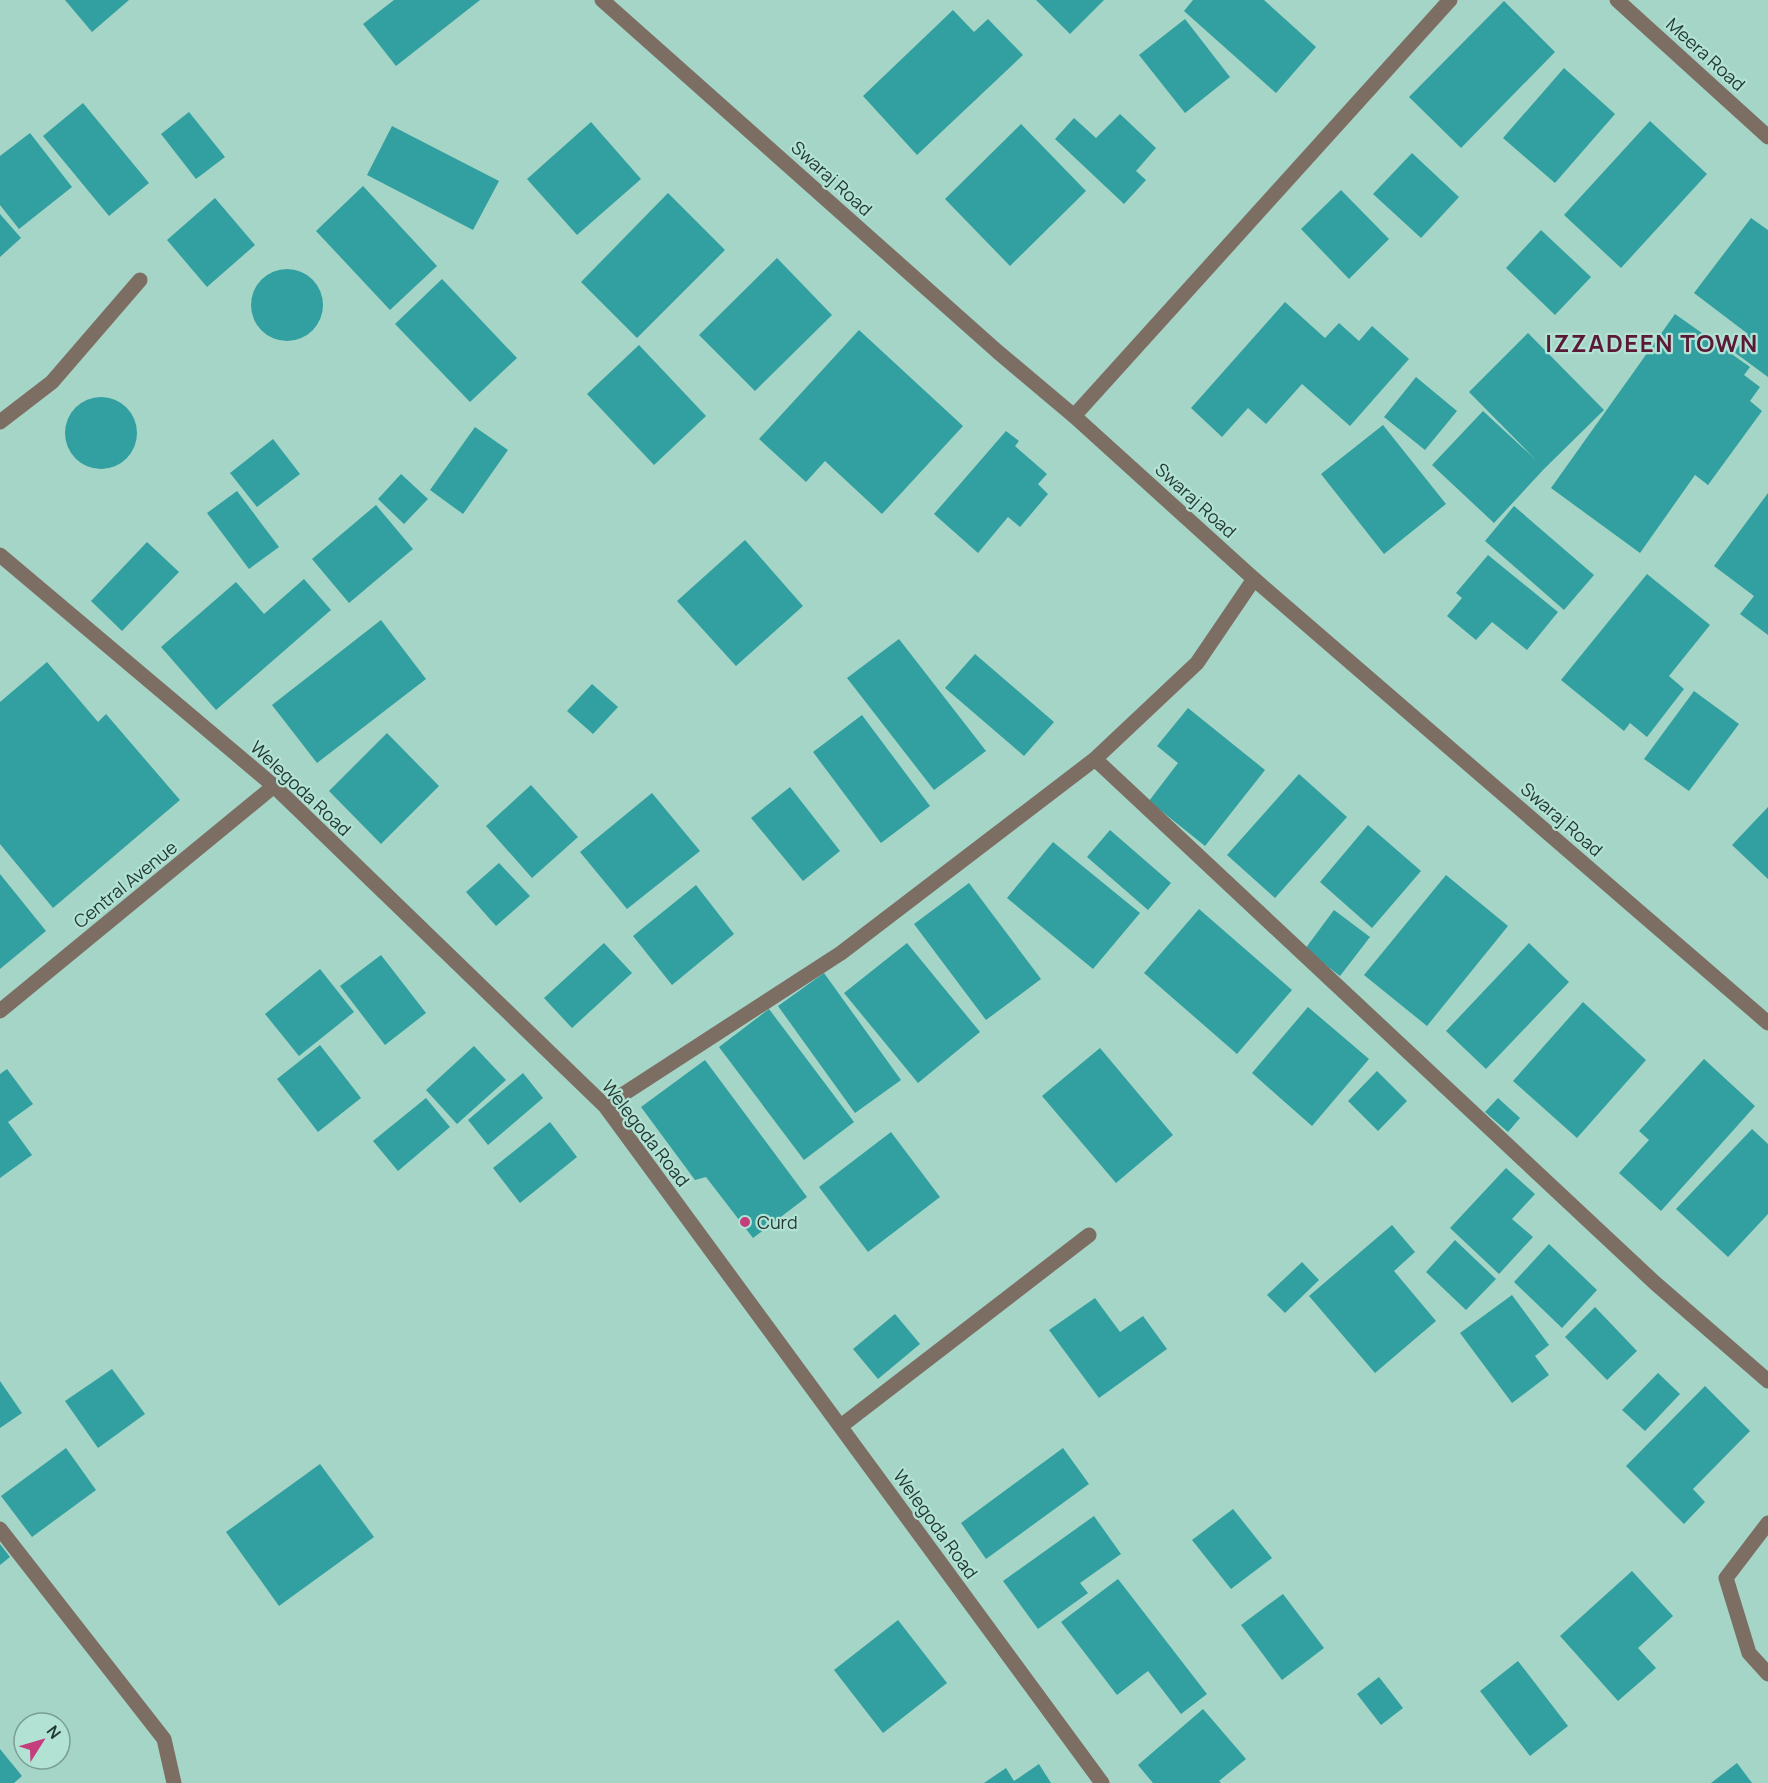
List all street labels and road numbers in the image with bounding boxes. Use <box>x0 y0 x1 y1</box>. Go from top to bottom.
street label: Meera Road <box>1661 12 1751 96</box>
street label: Swaraj Road <box>786 135 878 221</box>
street label: Swaraj Road <box>1150 457 1242 543</box>
street label: Welegoda Road <box>246 735 356 841</box>
street label: Swaraj Road <box>1516 777 1608 861</box>
street label: Central Avenue <box>68 835 182 933</box>
street label: Welegoda Road <box>597 1075 695 1191</box>
street label: Welegoda Road <box>888 1465 984 1583</box>

